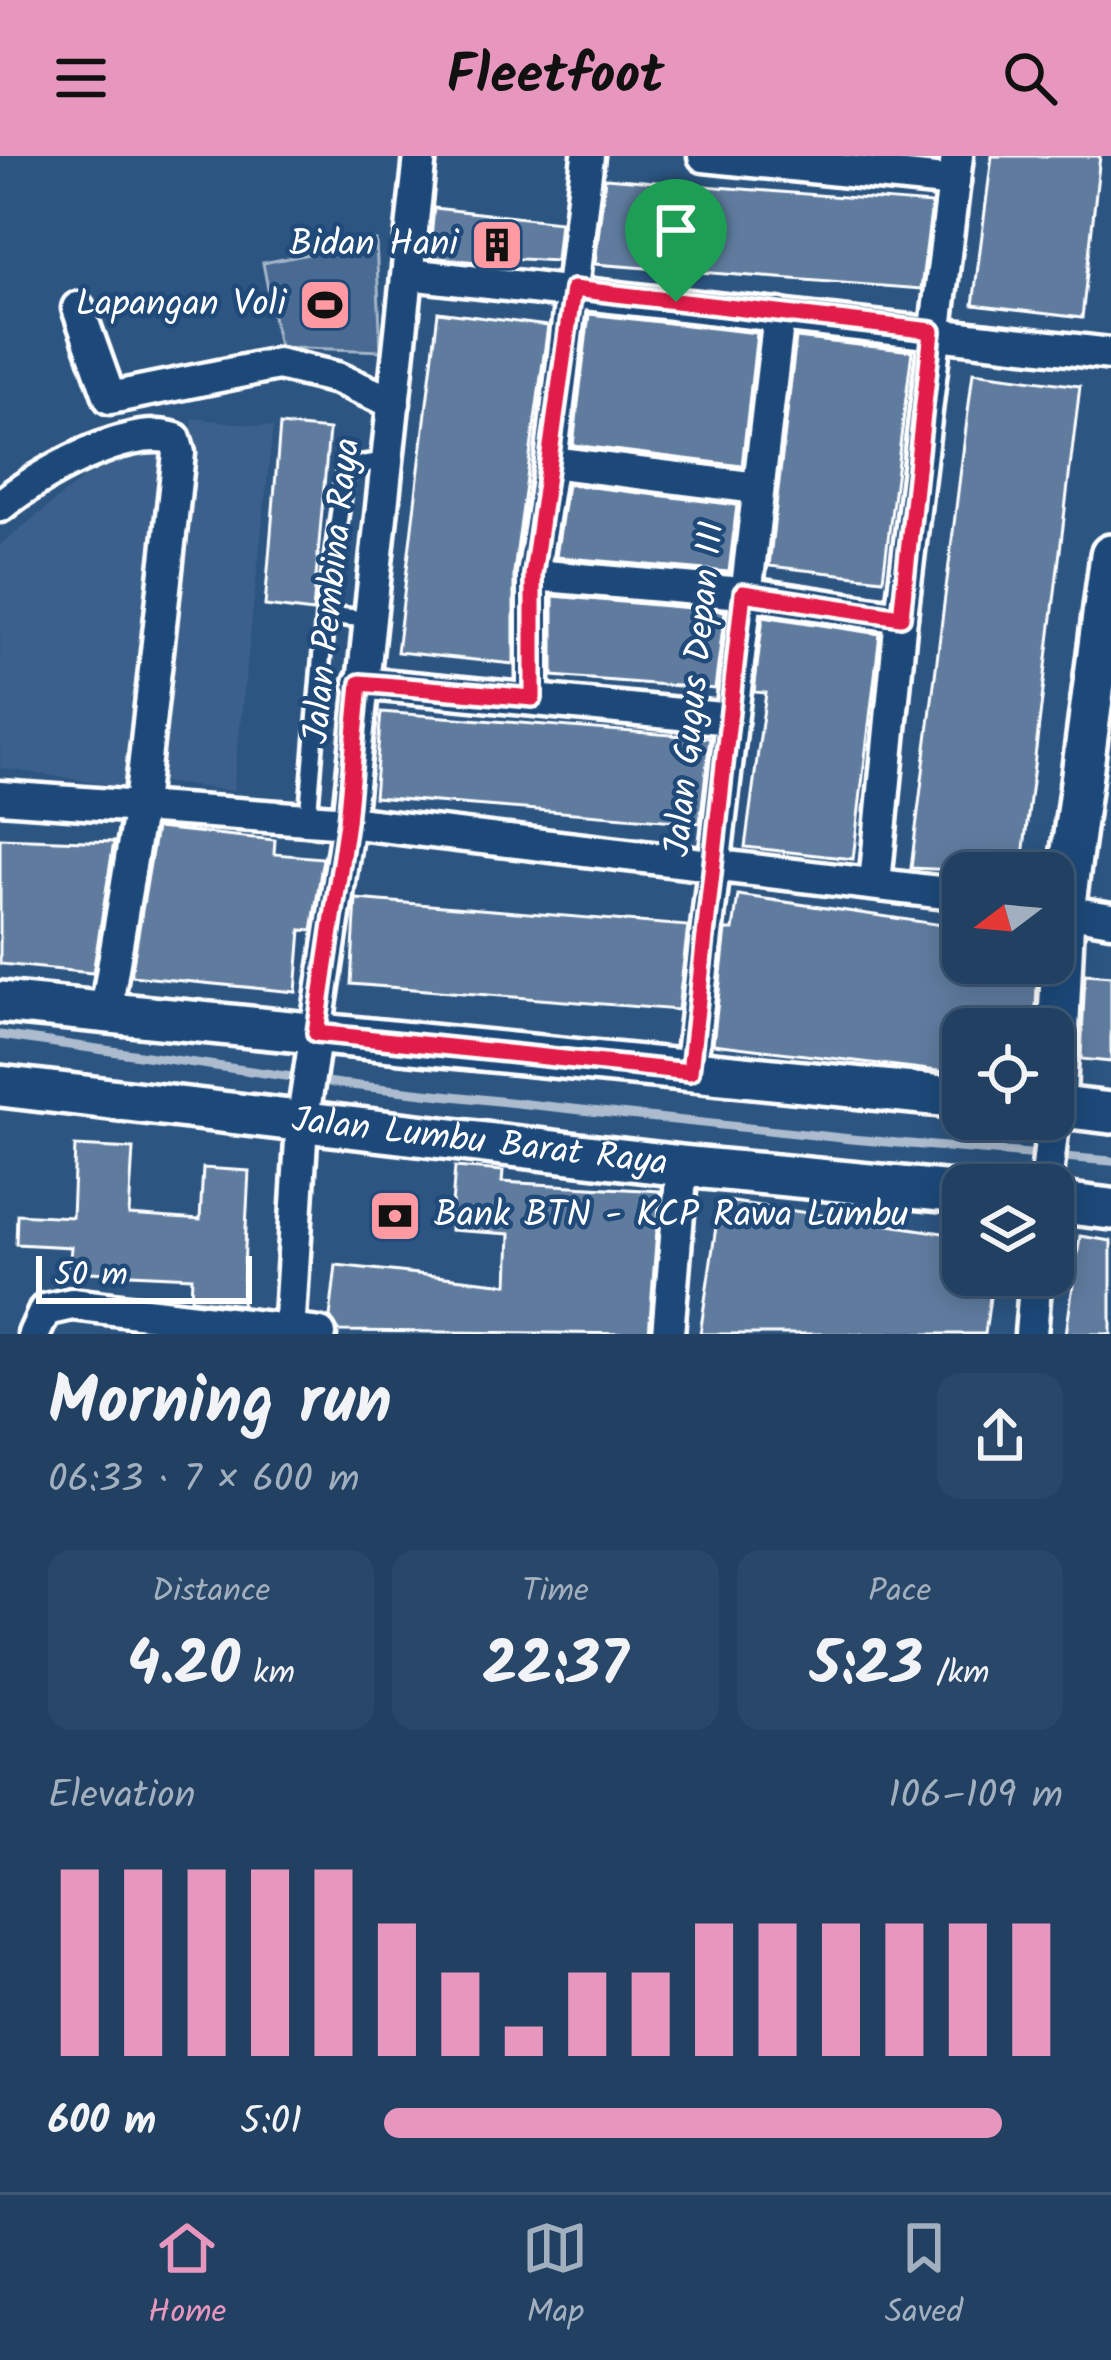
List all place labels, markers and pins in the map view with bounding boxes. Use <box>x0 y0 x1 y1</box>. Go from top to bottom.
pin <box>625 179 727 302</box>
place label: Bidan Hani <box>289 217 459 274</box>
building icon: Bidan Hani <box>469 217 525 273</box>
place label: Lapangan Voli <box>76 277 287 334</box>
sports icon: Lapangan Voli <box>297 277 353 333</box>
bank icon: Bank BTN - KCP Rawa Lumbu <box>367 1188 423 1244</box>
place label: Bank BTN - KCP Rawa Lumbu <box>434 1188 908 1245</box>

